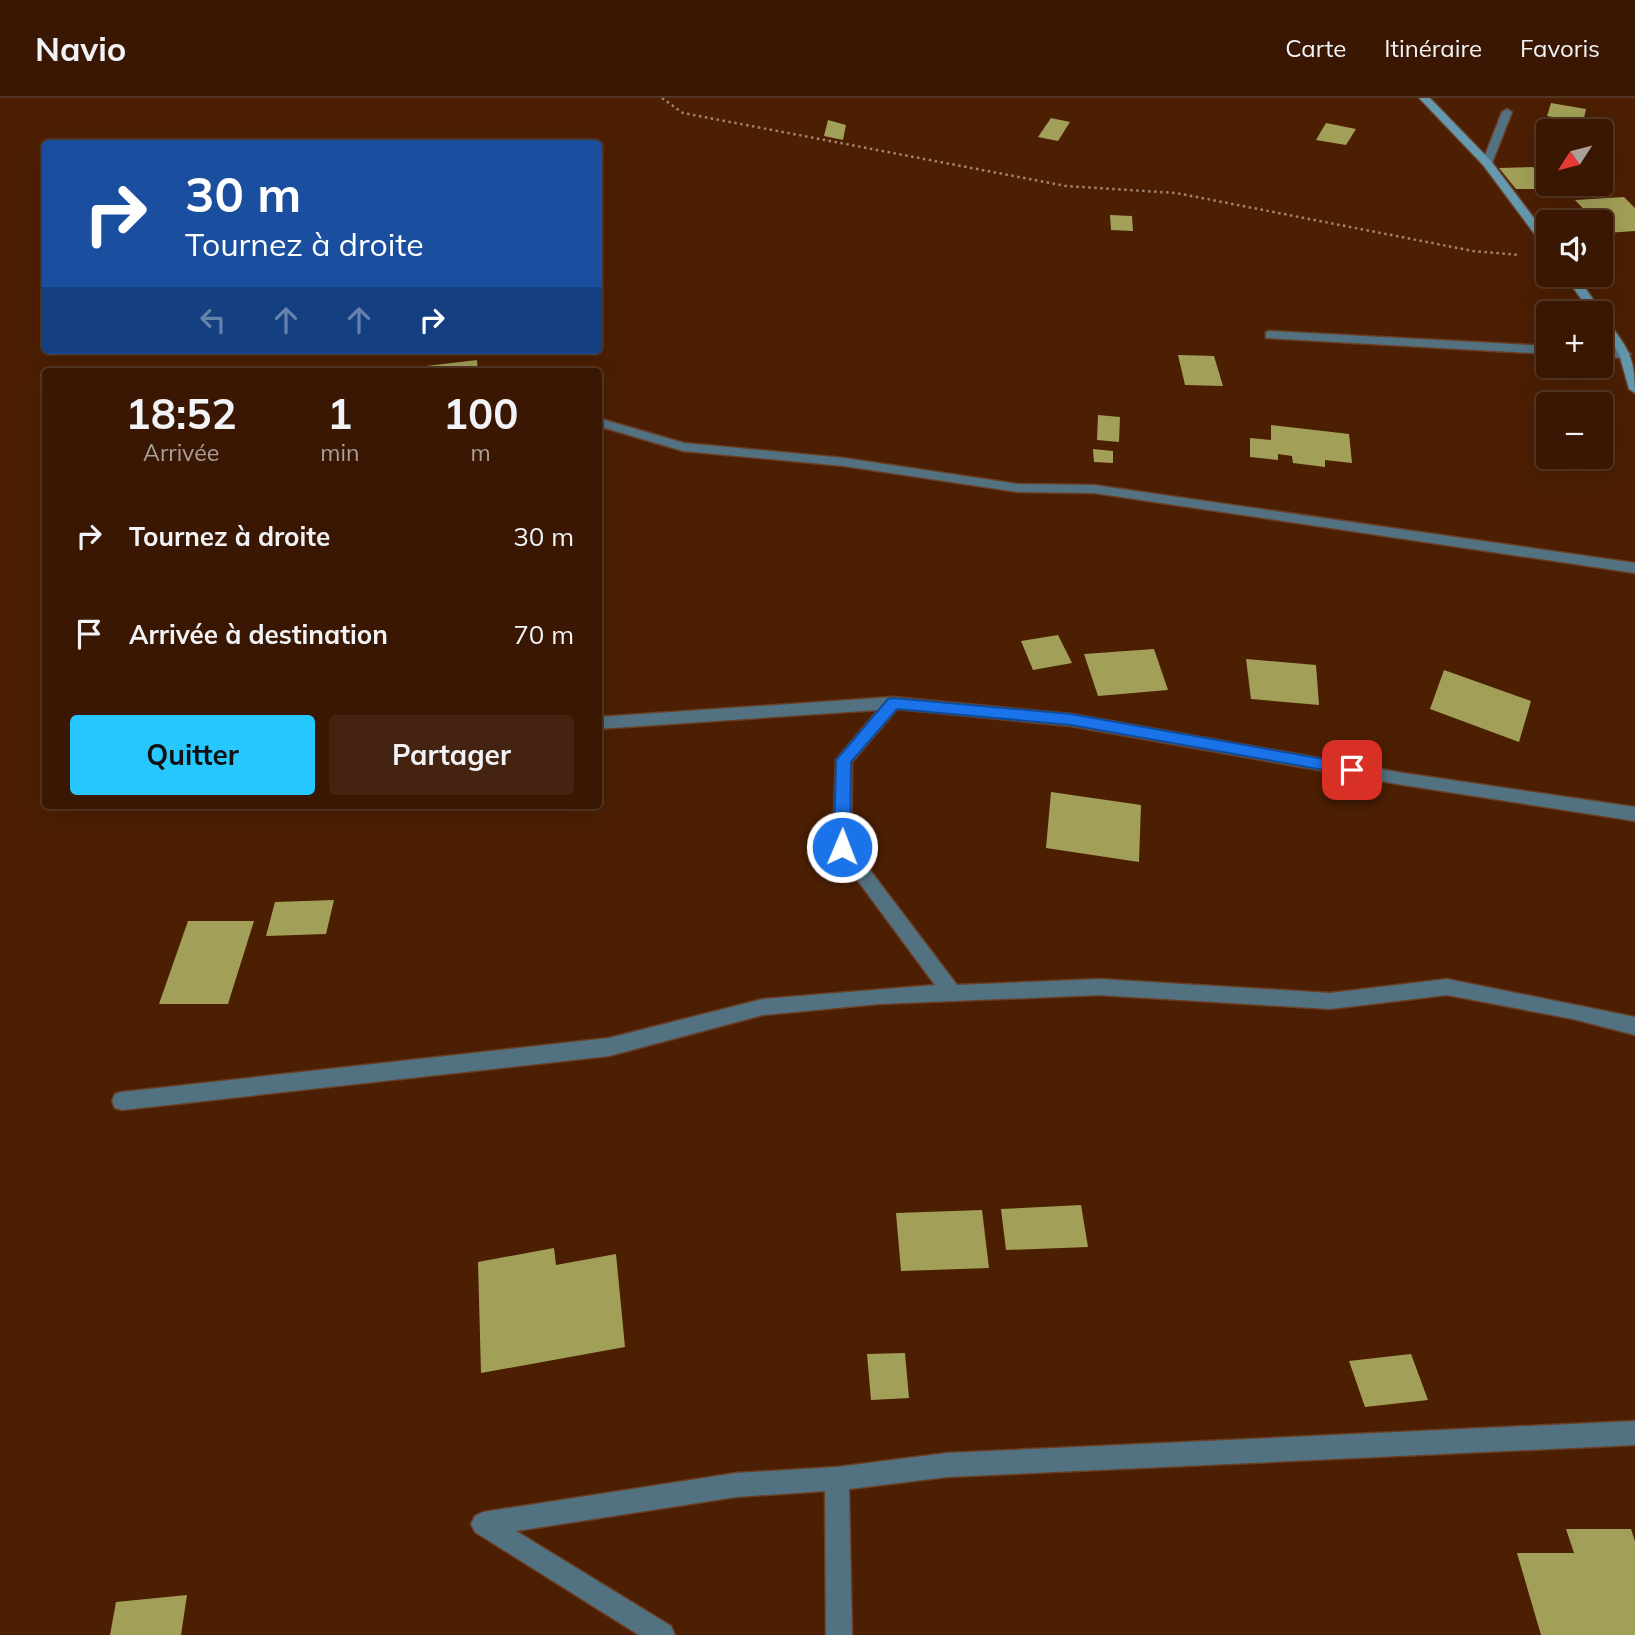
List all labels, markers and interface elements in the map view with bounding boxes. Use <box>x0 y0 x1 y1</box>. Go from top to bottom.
text: Navio <box>35 28 126 69</box>
text: Carte <box>1285 33 1346 63</box>
text: Itinéraire <box>1384 33 1482 63</box>
text: Favoris <box>1520 33 1600 63</box>
north arrow <box>1536 119 1614 196</box>
map controls <box>1536 119 1613 469</box>
text: 30 m <box>185 163 301 224</box>
icon: right <box>70 168 161 259</box>
button: sound <box>1536 210 1613 287</box>
text: Tournez à droite <box>185 224 424 264</box>
icon: left <box>194 301 232 339</box>
icon: ahead <box>267 301 305 339</box>
icon: ahead <box>340 301 378 339</box>
icon: right <box>413 301 451 339</box>
button: + <box>1536 301 1613 378</box>
text: 18:52 <box>126 387 237 440</box>
text: 1 <box>327 387 352 440</box>
text: 100 <box>443 387 518 440</box>
button: − <box>1536 392 1613 469</box>
text: Arrivée <box>143 438 219 467</box>
text: min <box>320 438 359 467</box>
text: m <box>471 438 491 467</box>
icon: right <box>70 517 108 555</box>
text: Tournez à droite <box>129 520 330 553</box>
text: 30 m <box>513 520 574 553</box>
icon: arrive <box>70 615 108 653</box>
text: Arrivée à destination <box>129 618 388 651</box>
text: 70 m <box>513 618 574 651</box>
button: Quitter <box>70 715 315 795</box>
button: Partager <box>329 715 574 795</box>
pin <box>1322 740 1382 800</box>
icon: arrive <box>1333 751 1371 789</box>
position arrow <box>805 810 879 884</box>

